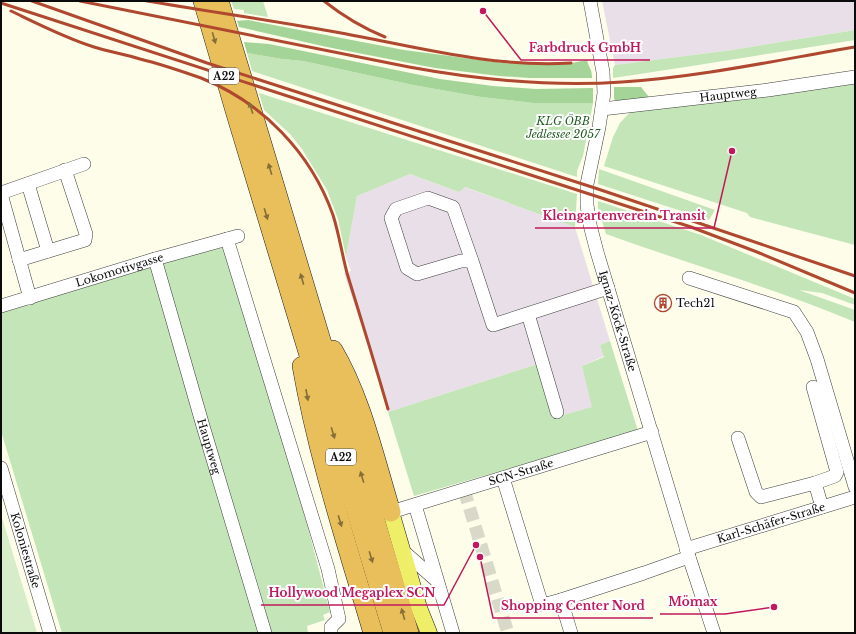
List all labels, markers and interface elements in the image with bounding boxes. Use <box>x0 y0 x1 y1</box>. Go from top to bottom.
one-way arrow <box>211 33 217 45</box>
callout: Farbdruck GmbH <box>521 36 650 60</box>
text: Farbdruck GmbH <box>529 40 641 55</box>
road number: A22 <box>209 68 239 84</box>
street label: Hauptweg <box>699 84 758 105</box>
one-way arrow <box>248 101 254 113</box>
park label: KLG ÖBB Jedlessee 2057 <box>525 114 601 141</box>
one-way arrow <box>267 163 273 175</box>
callout: Kleingartenverein Transit <box>535 204 714 228</box>
one-way arrow <box>263 208 269 220</box>
text: Kleingartenverein Transit <box>542 208 706 223</box>
street label: Lokomotivgasse <box>74 250 165 290</box>
street label: Ignaz-Köck-Straße <box>596 269 640 373</box>
one-way arrow <box>299 273 305 285</box>
building icon: Tech21 <box>653 293 673 313</box>
place label: Tech21 <box>676 296 715 310</box>
one-way arrow <box>305 389 311 401</box>
street label: Hauptweg <box>194 417 224 476</box>
one-way arrow <box>330 427 336 439</box>
road number: A22 <box>326 449 356 465</box>
street label: SCN-Straße <box>487 456 555 489</box>
one-way arrow <box>359 471 365 483</box>
street label: Karl-Schäfer-Straße <box>715 500 827 546</box>
street label: Koloniestraße <box>8 511 43 590</box>
one-way arrow <box>337 515 343 527</box>
one-way arrow <box>368 551 374 563</box>
callout: Hollywood Megaplex SCN <box>261 581 444 605</box>
text: Hollywood Megaplex SCN <box>268 585 436 600</box>
callout: Mömax <box>660 590 725 614</box>
callout: Shopping Center Nord <box>493 594 653 618</box>
text: Mömax <box>668 594 718 609</box>
text: Shopping Center Nord <box>501 598 646 613</box>
one-way arrow <box>400 608 406 620</box>

